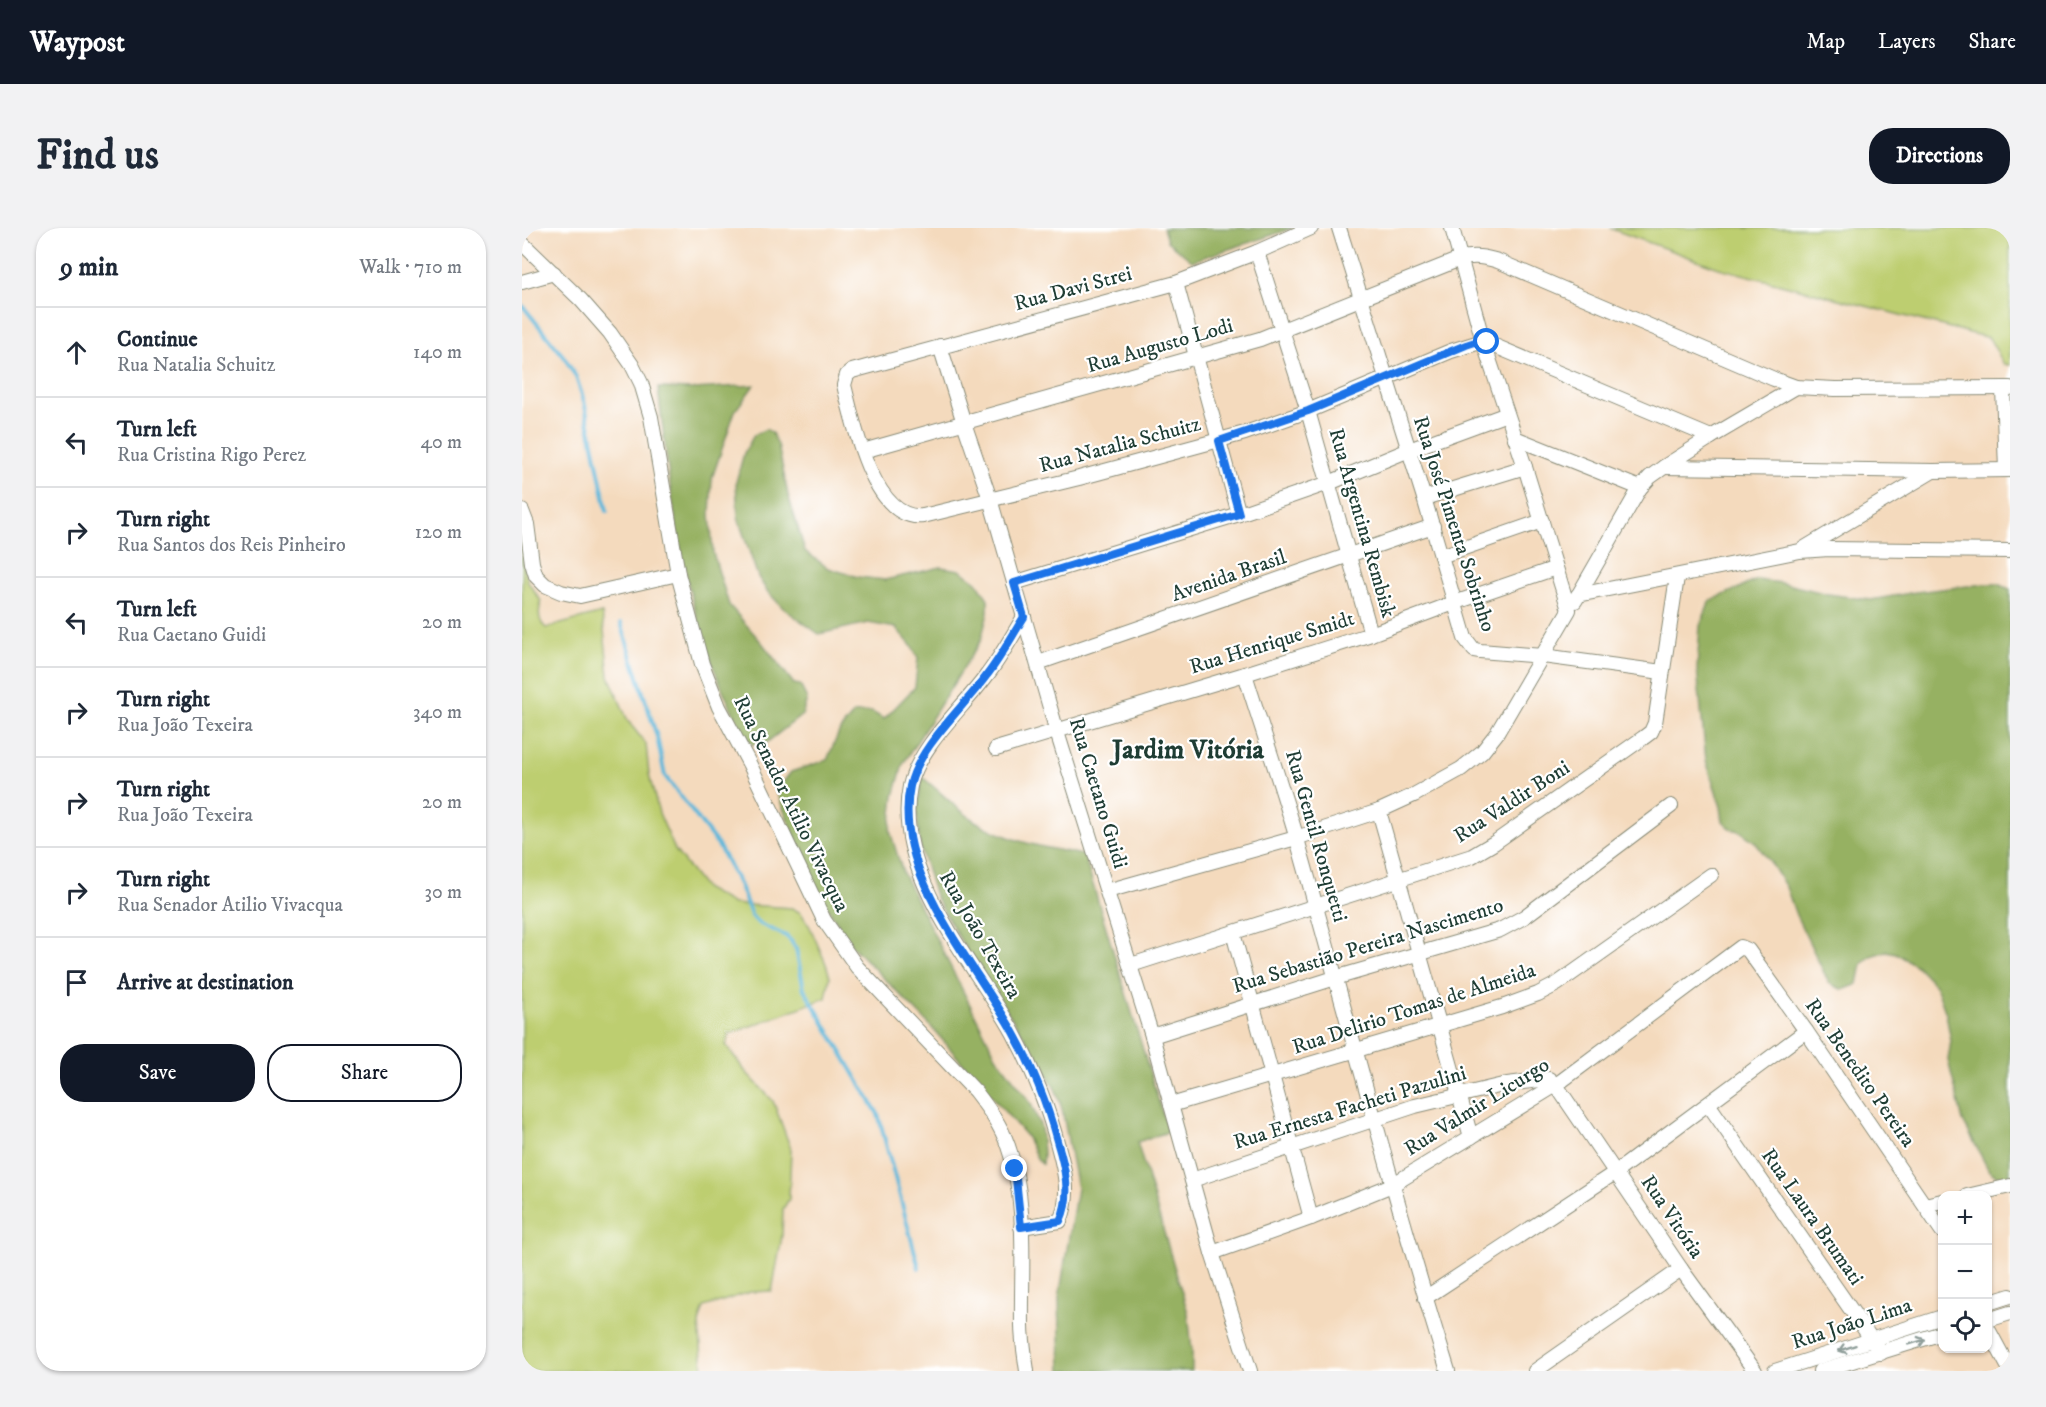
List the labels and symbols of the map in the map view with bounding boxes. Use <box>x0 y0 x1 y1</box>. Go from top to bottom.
street label: Rua Davi Strei <box>1011 261 1135 317</box>
street label: Rua Augusto Lodi <box>1084 313 1236 379</box>
route start <box>1473 328 1499 354</box>
street label: Rua Natalia Schuitz <box>1036 411 1204 479</box>
street label: Rua José Pimenta Sobrinho <box>1407 413 1501 635</box>
street label: Rua Argentina Rembisk <box>1322 425 1402 621</box>
street label: Avenida Brasil <box>1168 544 1291 608</box>
street label: Rua Henrique Smidt <box>1186 606 1358 680</box>
street label: Rua Senador Atilio Vivacqua <box>727 692 855 916</box>
street label: Rua Caetano Guidi <box>1063 714 1133 872</box>
district label: Jardim Vitória <box>1109 733 1265 767</box>
street label: Rua Gentil Ronquetti <box>1279 747 1353 925</box>
street label: Rua Valdir Boni <box>1449 755 1575 849</box>
street label: Rua João Texeira <box>933 867 1027 1003</box>
street label: Rua Sebastião Pereira Nascimento <box>1229 892 1507 1000</box>
street label: Rua Delirio Tomas de Almeida <box>1289 957 1539 1061</box>
street label: Rua Benedito Pereira <box>1799 994 1921 1152</box>
street label: Rua Valmir Licurgo <box>1400 1052 1554 1162</box>
street label: Rua Ernesta Facheti Pazulini <box>1231 1060 1469 1156</box>
street label: Rua Laura Brumati <box>1755 1144 1869 1290</box>
route end <box>1001 1155 1027 1181</box>
street label: Rua Vitória <box>1635 1170 1709 1264</box>
street label: Rua João Lima <box>1789 1292 1915 1356</box>
one-way arrow <box>1907 1335 1926 1346</box>
one-way arrow <box>1838 1343 1857 1354</box>

